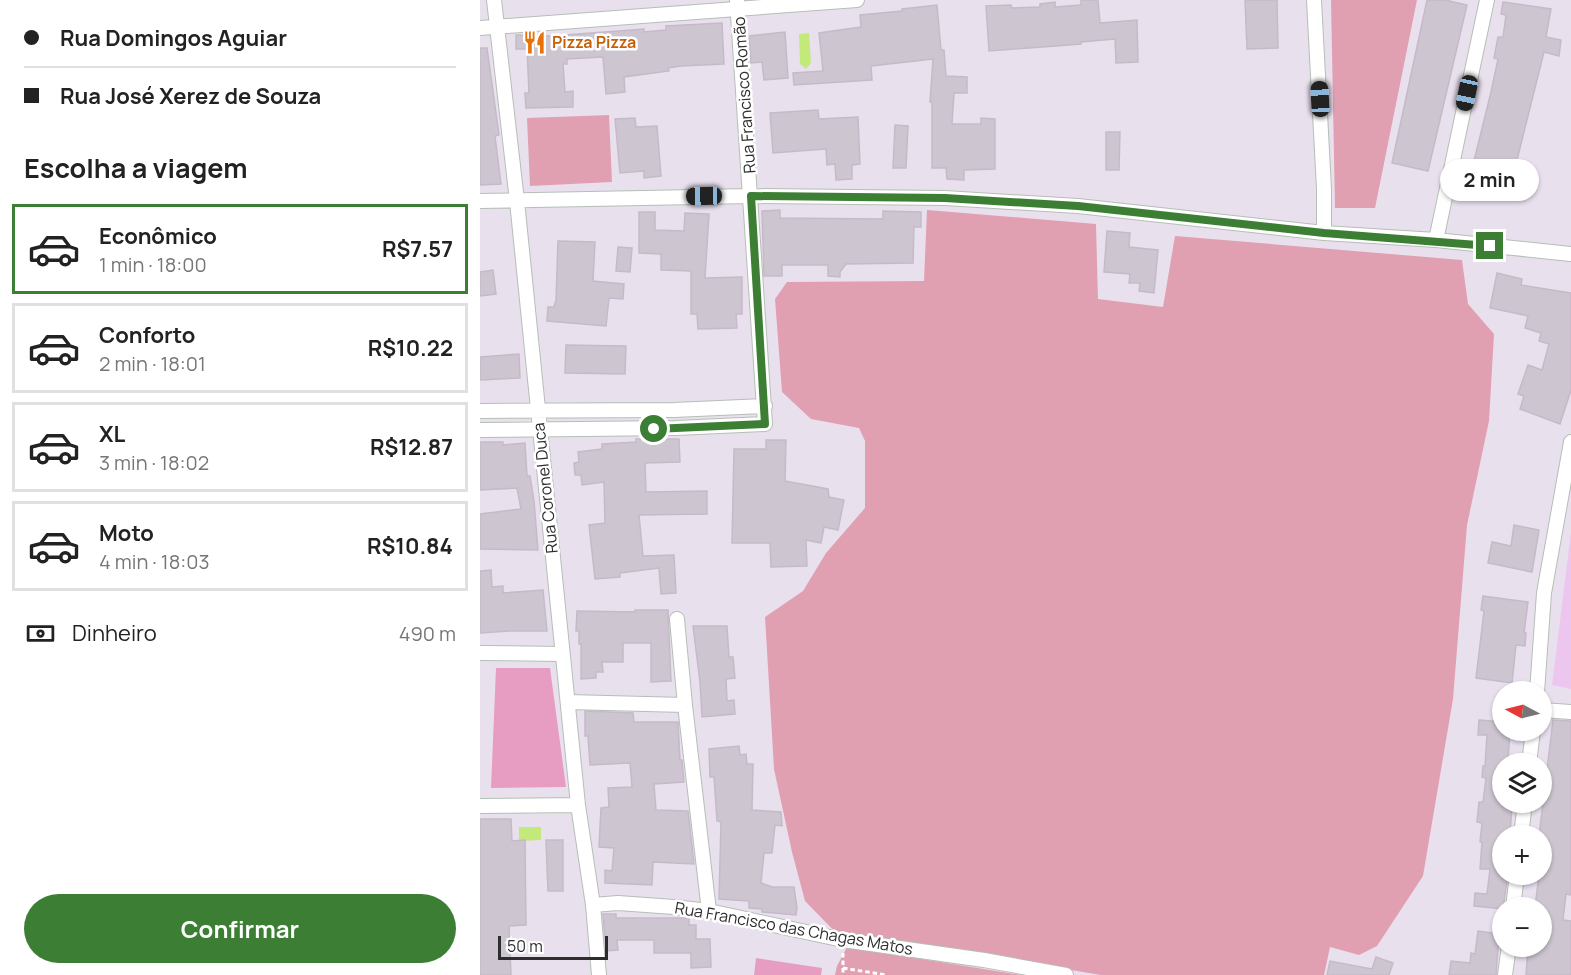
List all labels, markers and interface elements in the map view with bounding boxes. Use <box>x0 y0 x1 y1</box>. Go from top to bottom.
street label: Rua Francisco Romão <box>728 16 760 174</box>
text: Rua Domingos Aguiar <box>60 23 287 53</box>
restaurant icon: Pizza Pizza <box>521 29 547 55</box>
place label: Pizza Pizza <box>552 31 636 53</box>
car <box>1454 74 1480 112</box>
text: Rua José Xerez de Souza <box>60 81 321 111</box>
car <box>1310 81 1330 117</box>
text: Escolha a viagem <box>24 149 247 186</box>
callout: 2 min <box>1440 159 1540 201</box>
text: 2 min <box>1463 166 1516 193</box>
car <box>686 187 722 205</box>
text: Econômico <box>99 221 217 251</box>
icon: car <box>27 222 81 276</box>
route end <box>1476 232 1503 259</box>
text: R$7.57 <box>382 234 453 264</box>
text: 1 min · 18:00 <box>99 251 207 278</box>
text: Conforto <box>99 320 195 350</box>
icon: car <box>27 321 81 375</box>
text: R$10.22 <box>368 333 453 363</box>
text: 2 min · 18:01 <box>99 350 206 377</box>
route start <box>640 415 667 442</box>
text: XL <box>99 419 125 449</box>
icon: car <box>27 420 81 474</box>
street label: Rua Coronel Duca <box>527 422 563 554</box>
text: R$12.87 <box>370 432 453 462</box>
text: 3 min · 18:02 <box>99 449 209 476</box>
text: Moto <box>99 518 154 548</box>
icon: car <box>27 519 81 573</box>
text: R$10.84 <box>367 531 453 561</box>
text: 4 min · 18:03 <box>99 548 209 575</box>
icon: cash <box>24 617 57 650</box>
text: Dinheiro <box>72 618 157 648</box>
text: 490 m <box>399 620 456 647</box>
north arrow <box>1492 681 1552 741</box>
map controls <box>1492 681 1552 957</box>
button: layers <box>1492 753 1552 813</box>
button: + <box>1492 825 1552 885</box>
button: Confirmar <box>24 894 456 963</box>
street label: Rua Francisco das Chagas Matos <box>673 896 915 960</box>
button: − <box>1492 897 1552 957</box>
scale bar <box>498 933 608 960</box>
text: 50 m <box>507 935 543 957</box>

